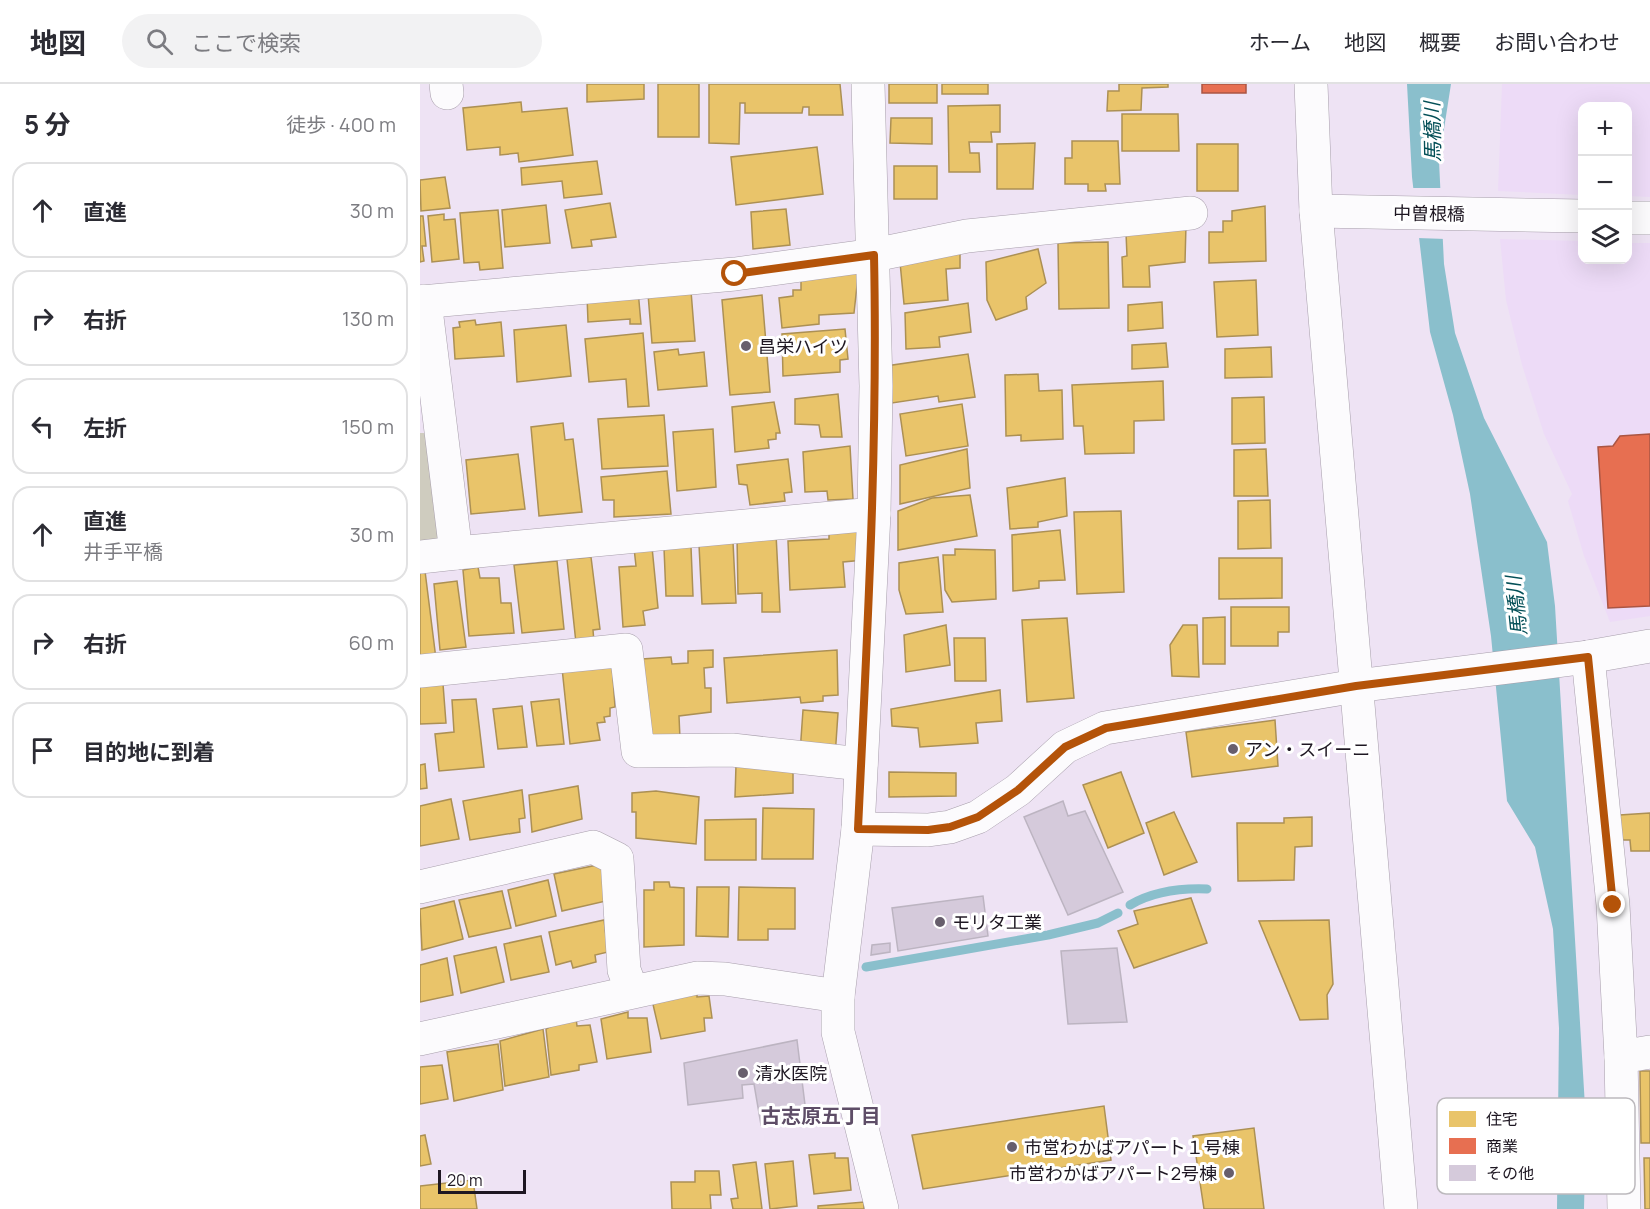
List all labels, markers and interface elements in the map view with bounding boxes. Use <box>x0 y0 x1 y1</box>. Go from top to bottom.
search box <box>122 14 542 68</box>
text: 地図 <box>30 23 86 61</box>
icon: search <box>143 25 176 58</box>
text: ここで検索 <box>191 28 301 58</box>
text: ホーム <box>1249 28 1311 56</box>
text: 地図 <box>1344 28 1386 56</box>
text: 概要 <box>1419 28 1461 56</box>
text: お問い合わせ <box>1494 28 1620 56</box>
water label: 馬橋川 <box>1418 100 1446 162</box>
map controls <box>1578 102 1632 264</box>
button: + <box>1578 102 1632 156</box>
text: 5 分 <box>24 106 70 142</box>
text: 徒歩 · 400 m <box>286 111 396 138</box>
button: − <box>1578 156 1632 210</box>
icon: ahead <box>26 194 59 227</box>
text: 直進 <box>83 197 127 227</box>
text: 30 m <box>350 197 394 224</box>
street label: 中曽根橋 <box>1393 200 1465 226</box>
button: layers <box>1578 210 1632 264</box>
route start <box>721 260 747 286</box>
icon: right <box>26 302 59 335</box>
text: 右折 <box>83 305 127 335</box>
text: 130 m <box>342 305 394 332</box>
place label: 昌栄ハイツ <box>758 334 848 358</box>
marker: 昌栄ハイツ <box>739 339 753 353</box>
icon: left <box>26 410 59 443</box>
text: 左折 <box>83 413 127 443</box>
text: 150 m <box>341 413 394 440</box>
text: 直進 <box>83 506 127 536</box>
icon: ahead <box>26 518 59 551</box>
text: 30 m <box>350 521 394 548</box>
text: 井手平橋 <box>83 538 163 565</box>
water label: 馬橋川 <box>1499 573 1533 637</box>
icon: right <box>26 626 59 659</box>
text: 右折 <box>83 629 127 659</box>
text: 60 m <box>348 629 394 656</box>
icon: arrive <box>26 734 59 767</box>
text: 目的地に到着 <box>83 737 215 767</box>
place label: アン・スイーニ <box>1245 737 1370 761</box>
marker: アン・スイーニ <box>1226 742 1240 756</box>
route end <box>1599 891 1625 917</box>
place label: モリタ工業 <box>952 910 1042 934</box>
marker: モリタ工業 <box>933 915 947 929</box>
place label: 清水医院 <box>755 1061 827 1085</box>
marker: 清水医院 <box>736 1066 750 1080</box>
legend <box>1437 1098 1635 1194</box>
district label: 古志原五丁目 <box>761 1102 881 1129</box>
text: 住宅 <box>1486 1108 1518 1130</box>
place label: 市営わかばアパート１号棟 <box>1024 1135 1240 1159</box>
text: 商業 <box>1486 1135 1518 1157</box>
marker: 市営わかばアパート１号棟 <box>1005 1140 1019 1154</box>
place label: 市営わかばアパート2号棟 <box>1009 1161 1217 1185</box>
text: その他 <box>1486 1162 1534 1184</box>
marker: 市営わかばアパート2号棟 <box>1222 1166 1236 1180</box>
scale bar <box>438 1167 526 1194</box>
text: 20 m <box>447 1169 483 1191</box>

